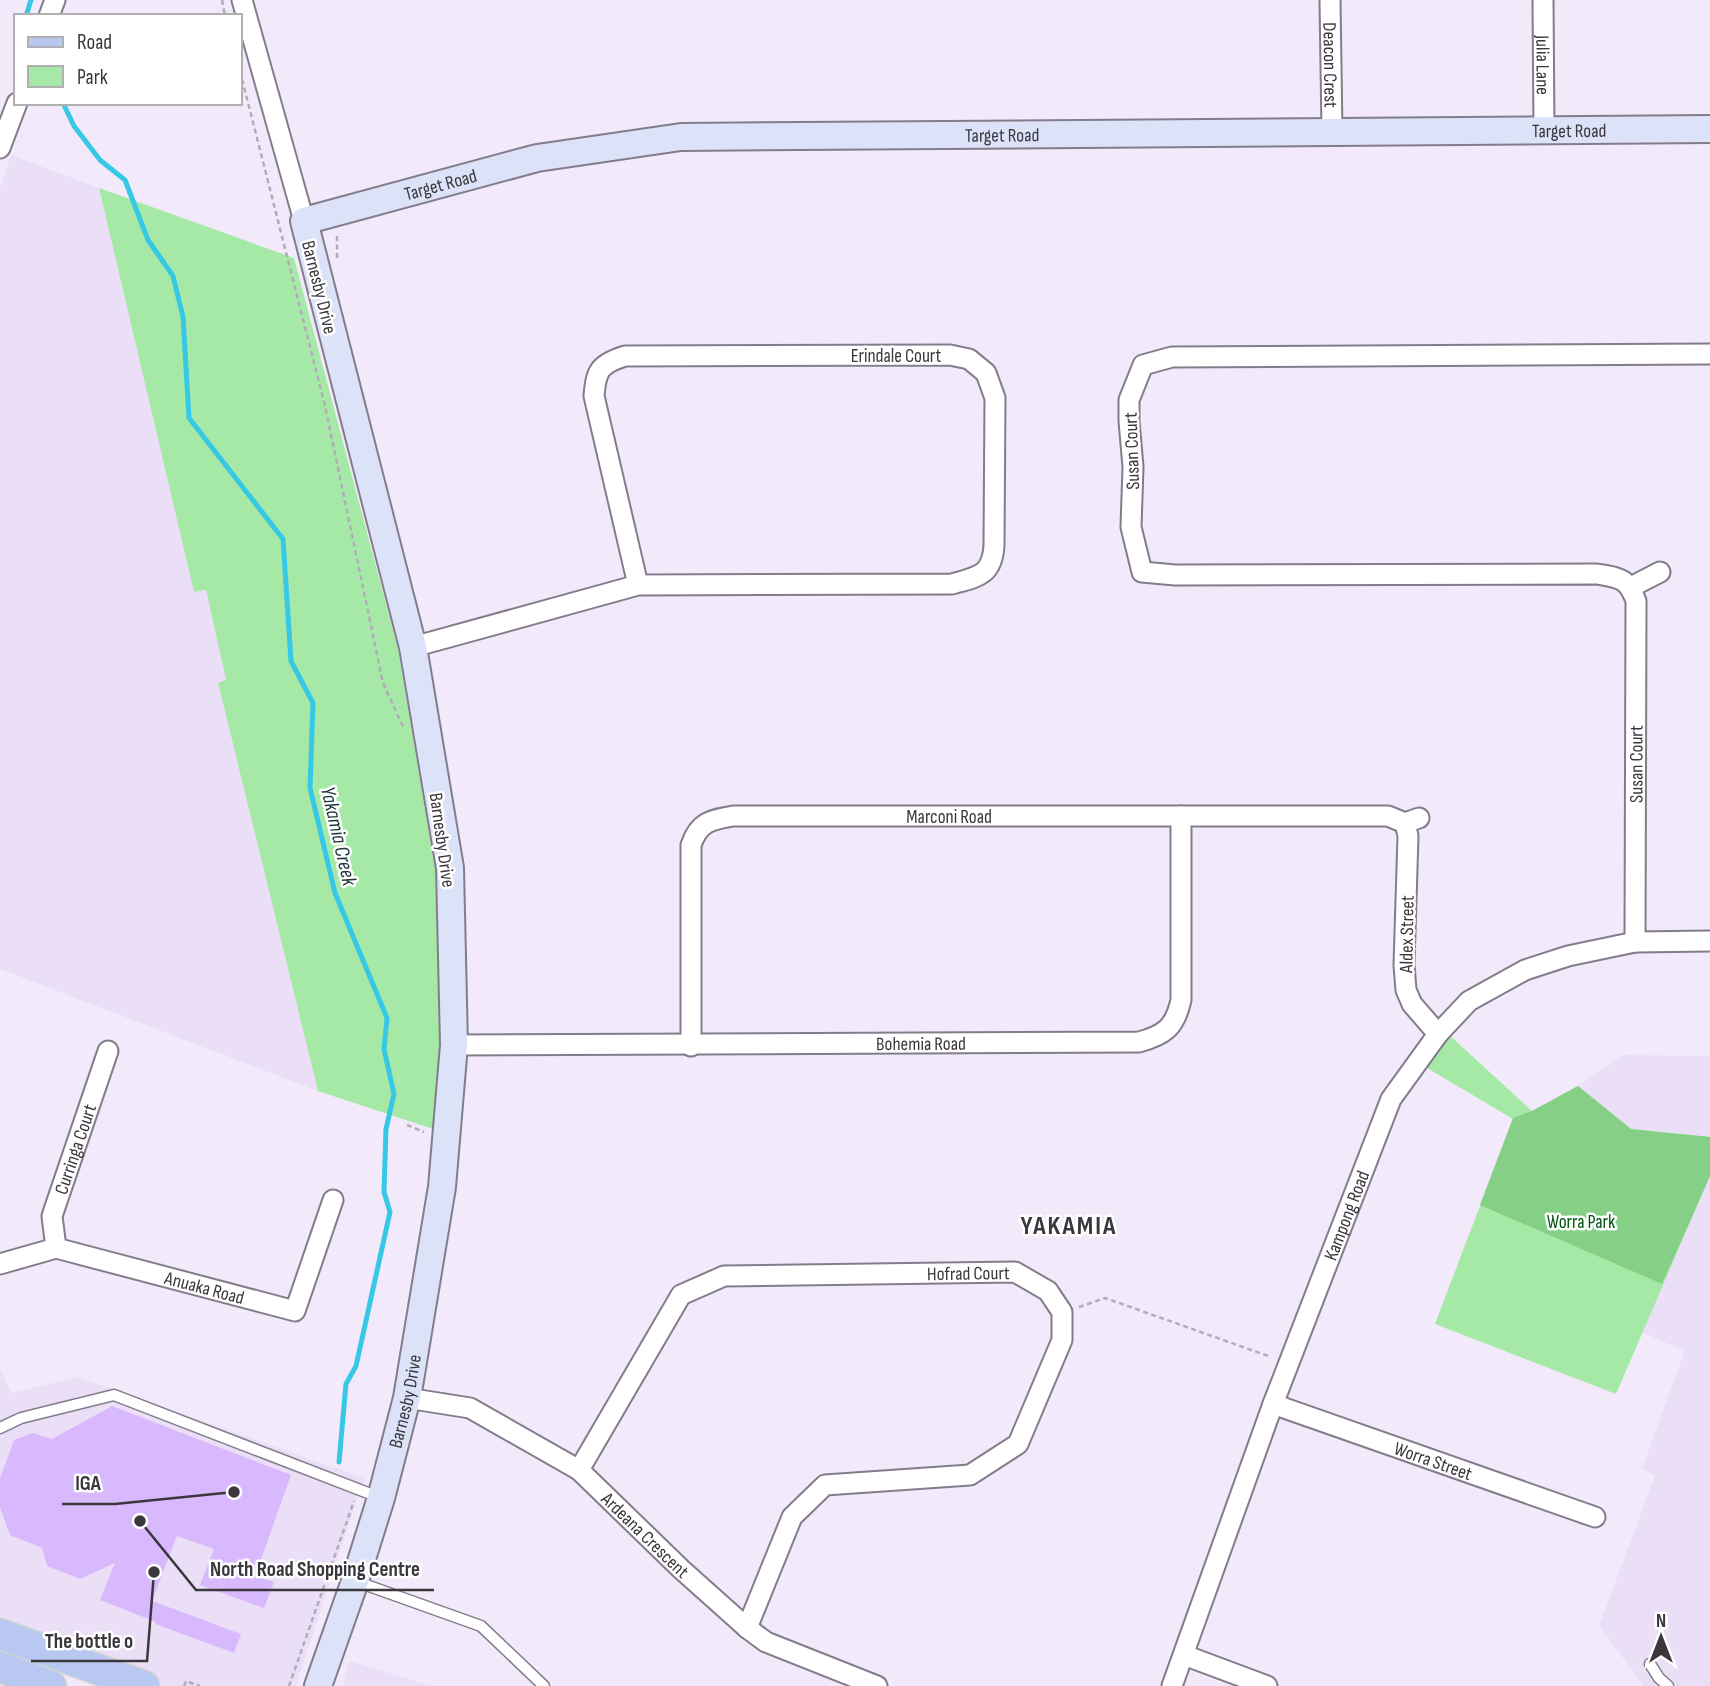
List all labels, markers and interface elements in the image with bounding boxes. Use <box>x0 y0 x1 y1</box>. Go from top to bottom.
legend <box>14 14 242 105</box>
street label: Deacon Crest <box>1317 22 1342 108</box>
text: Road <box>77 30 112 55</box>
street label: Julia Lane <box>1530 34 1554 95</box>
text: Park <box>77 65 108 90</box>
street label: Target Road <box>1532 120 1607 143</box>
street label: Target Road <box>965 124 1040 148</box>
street label: Target Road <box>402 165 480 206</box>
street label: Barnesby Drive <box>296 238 341 336</box>
street label: Erindale Court <box>851 345 942 368</box>
street label: Susan Court <box>1120 412 1145 490</box>
street label: Susan Court <box>1625 725 1649 803</box>
water label: Yakamia Creek <box>315 784 362 889</box>
street label: Barnesby Drive <box>424 792 460 889</box>
street label: Marconi Road <box>906 806 992 829</box>
street label: Aldex Street <box>1395 895 1420 974</box>
street label: Bohemia Road <box>876 1033 966 1056</box>
street label: Curringa Court <box>50 1101 102 1198</box>
street label: Kampong Road <box>1320 1168 1375 1264</box>
district label: YAKAMIA <box>1021 1211 1117 1242</box>
park label: Worra Park <box>1547 1211 1616 1234</box>
street label: Hofrad Court <box>927 1262 1010 1286</box>
street label: Anuaka Road <box>161 1267 247 1310</box>
street label: Barnesby Drive <box>384 1353 427 1451</box>
street label: Worra Street <box>1391 1437 1475 1486</box>
callout: IGA <box>62 1462 115 1504</box>
text: IGA <box>75 1471 102 1496</box>
street label: Ardeana Crescent <box>595 1487 693 1584</box>
callout: North Road Shopping Centre <box>196 1548 434 1590</box>
text: North Road Shopping Centre <box>210 1557 420 1582</box>
north arrow <box>1626 1602 1696 1672</box>
text: N <box>1656 1610 1666 1633</box>
callout: The bottle o <box>31 1619 147 1661</box>
text: The bottle o <box>45 1629 133 1654</box>

